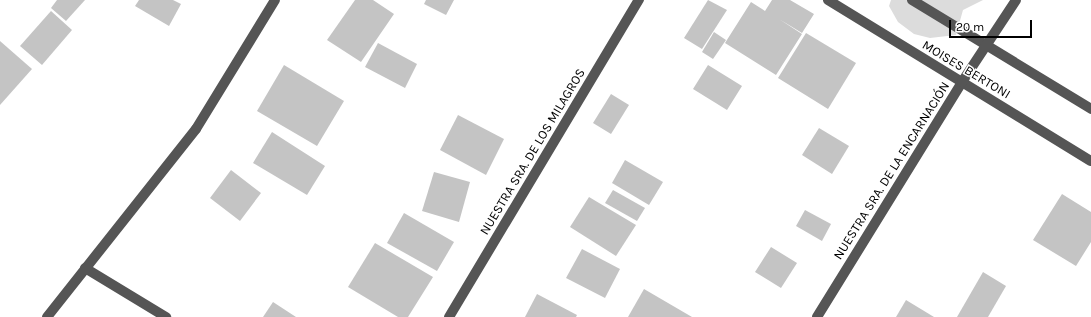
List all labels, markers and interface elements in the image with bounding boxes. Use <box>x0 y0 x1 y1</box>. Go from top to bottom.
scale bar <box>951 12 1034 38</box>
text: 20 m <box>956 20 984 34</box>
street label: MOISES BERTONI <box>919 38 1013 102</box>
street label: NUESTRA SRA. DE LOS MILAGROS <box>477 66 589 238</box>
street label: NUESTRA SRA. DE LA ENCARNACIÓN <box>831 79 953 263</box>

